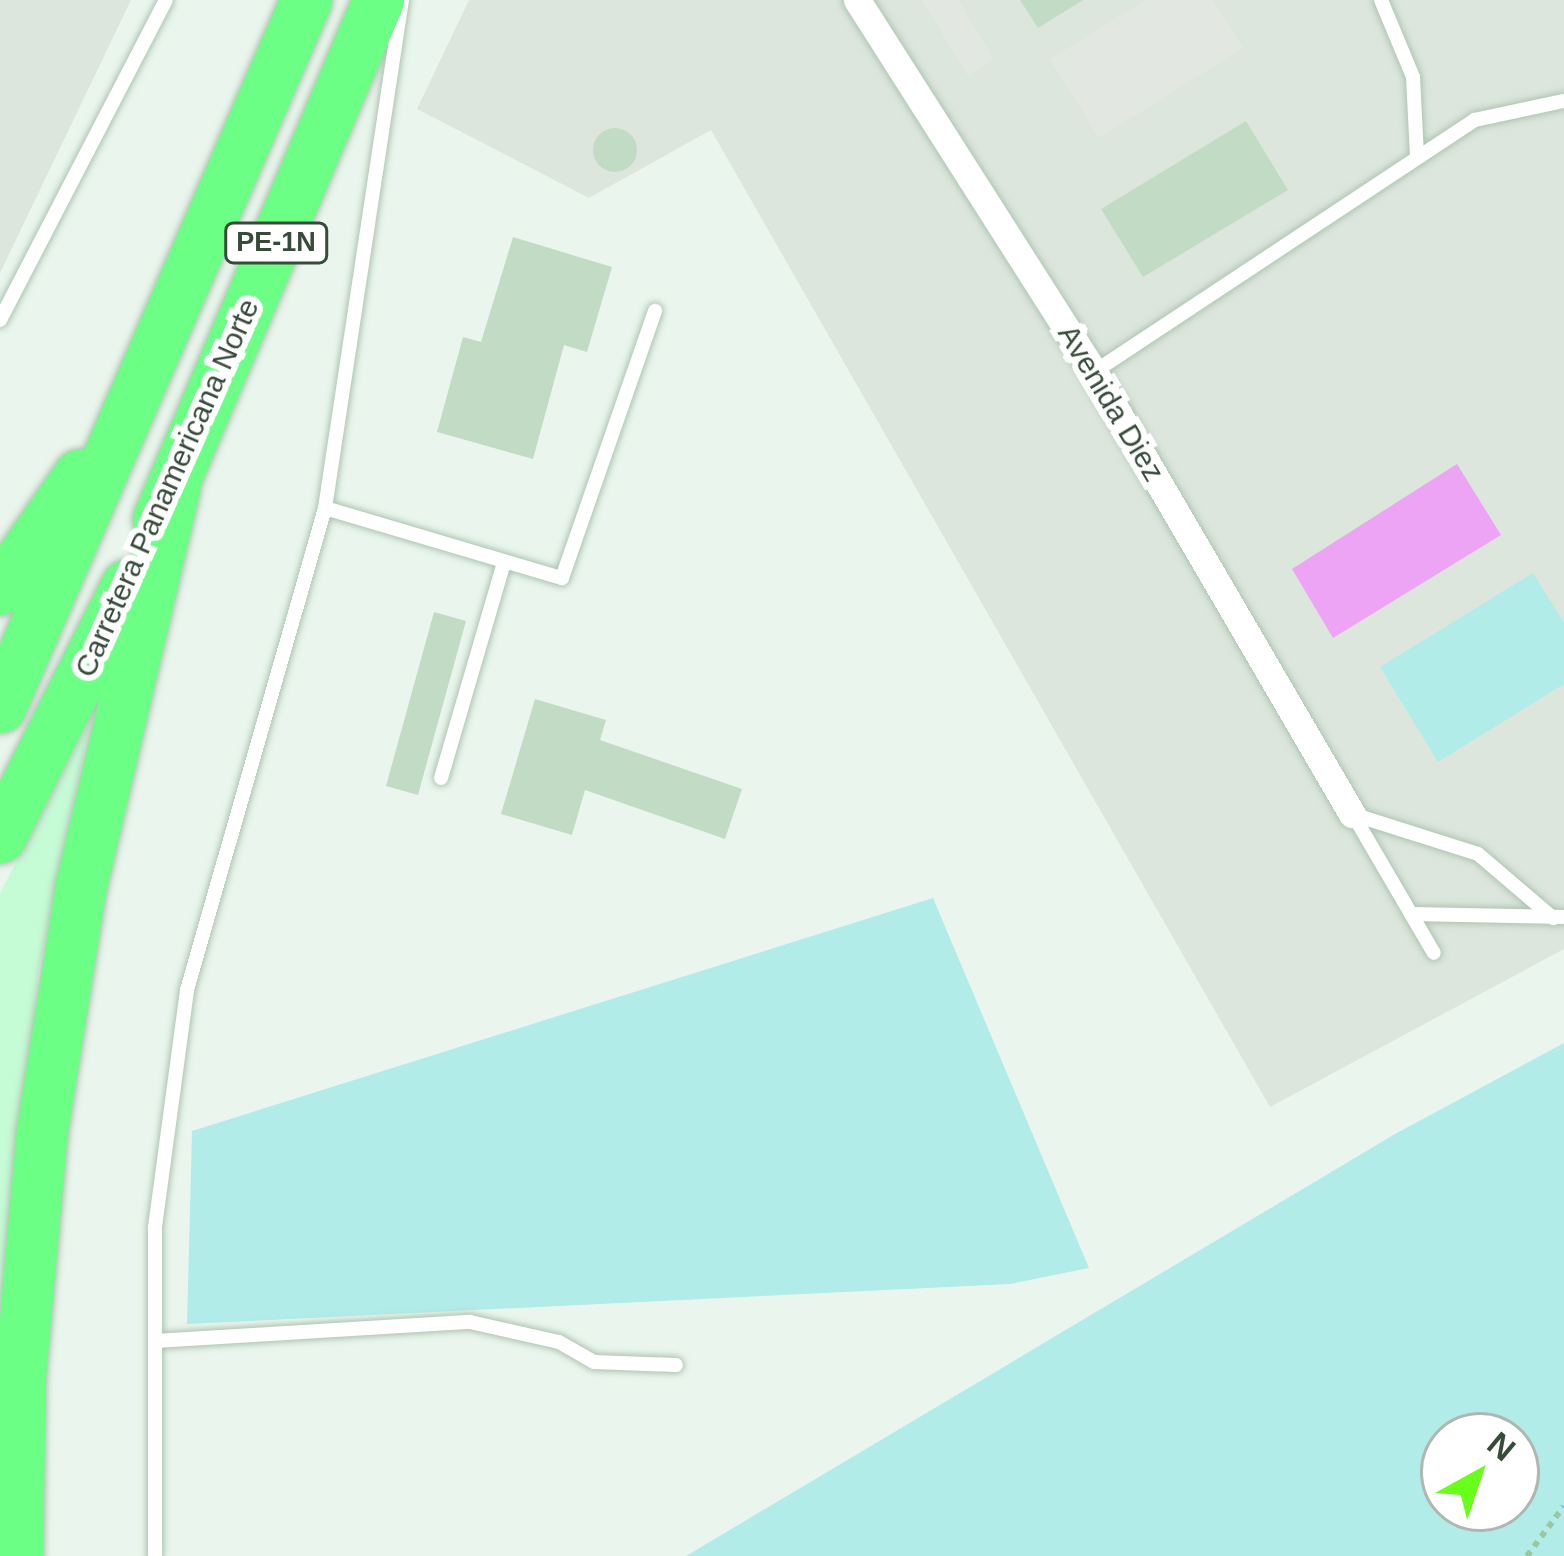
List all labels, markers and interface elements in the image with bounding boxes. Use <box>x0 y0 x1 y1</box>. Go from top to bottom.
road number: PE-1N <box>222 222 330 264</box>
street label: Carretera Panamericana Norte <box>67 293 267 683</box>
street label: Avenida Diez <box>1050 318 1172 488</box>
north arrow <box>1420 1412 1540 1532</box>
text: N <box>1481 1425 1523 1468</box>

